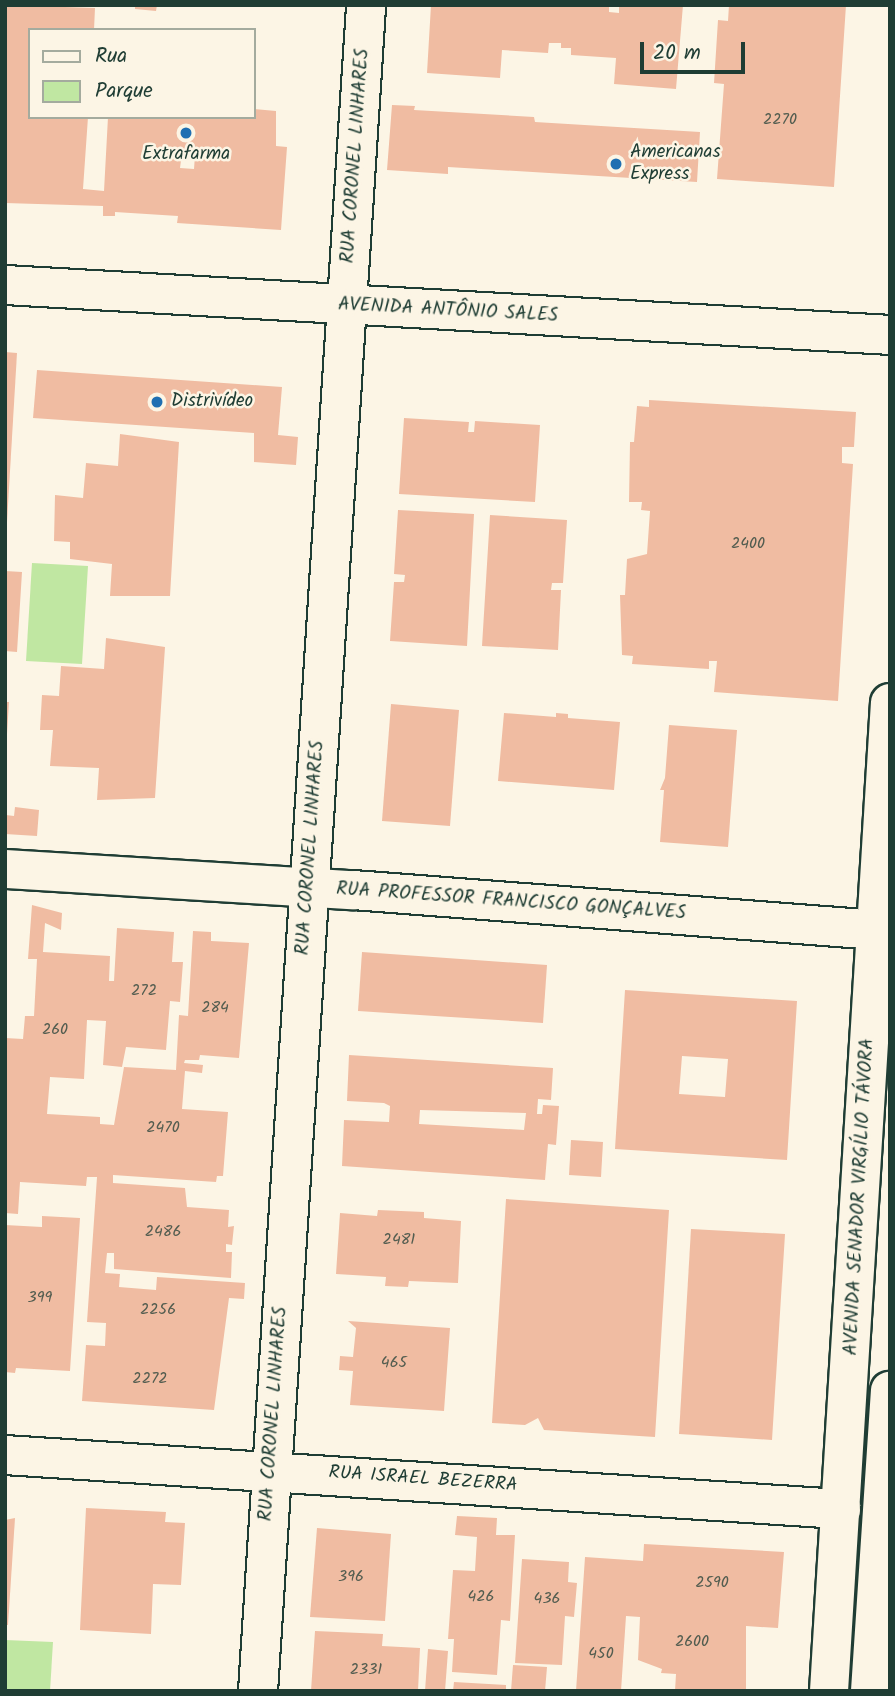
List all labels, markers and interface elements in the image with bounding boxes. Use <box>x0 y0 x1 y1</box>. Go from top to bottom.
legend <box>28 28 256 119</box>
scale bar <box>643 28 748 72</box>
text: 20 m <box>653 37 701 70</box>
text: Rua <box>95 40 127 73</box>
street label: RUA CORONEL LINHARES <box>337 48 375 264</box>
text: Parque <box>95 75 153 108</box>
house number: 2270 <box>763 110 797 130</box>
marker: Extrafarma <box>178 125 194 141</box>
place label: Americanas Express <box>630 142 721 186</box>
place label: Extrafarma <box>142 144 230 166</box>
marker: Americanas Express <box>608 156 624 172</box>
street label: AVENIDA ANTÔNIO SALES <box>337 294 559 328</box>
place label: Distrivídeo <box>171 391 253 413</box>
marker: Distrivídeo <box>149 394 165 410</box>
house number: 2400 <box>731 534 765 554</box>
street label: RUA CORONEL LINHARES <box>292 740 330 956</box>
street label: RUA PROFESSOR FRANCISCO GONÇALVES <box>335 878 687 926</box>
house number: 272 <box>131 981 157 1001</box>
house number: 284 <box>201 998 229 1018</box>
house number: 260 <box>42 1020 68 1040</box>
street label: AVENIDA SENADOR VIRGÍLIO TÁVORA <box>840 1038 880 1356</box>
house number: 2470 <box>146 1118 180 1138</box>
house number: 2486 <box>145 1222 181 1242</box>
house number: 2481 <box>383 1230 415 1250</box>
house number: 399 <box>28 1288 52 1308</box>
house number: 2256 <box>140 1300 176 1320</box>
street label: RUA CORONEL LINHARES <box>255 1306 293 1522</box>
house number: 465 <box>381 1353 407 1373</box>
house number: 2272 <box>132 1369 168 1389</box>
street label: RUA ISRAEL BEZERRA <box>328 1462 518 1498</box>
house number: 396 <box>338 1567 364 1587</box>
house number: 2590 <box>695 1573 729 1593</box>
house number: 426 <box>467 1587 495 1607</box>
house number: 436 <box>534 1589 560 1609</box>
house number: 2600 <box>675 1632 709 1652</box>
house number: 450 <box>588 1644 614 1664</box>
house number: 2331 <box>350 1660 382 1680</box>

